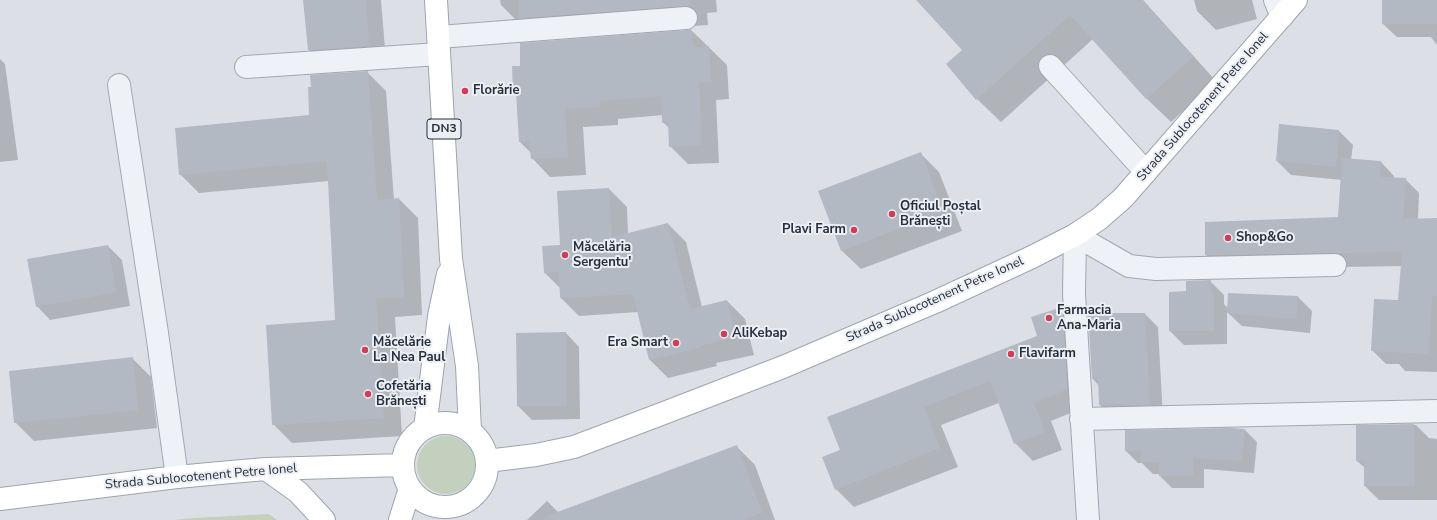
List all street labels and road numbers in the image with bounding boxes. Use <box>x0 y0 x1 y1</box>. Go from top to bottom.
street label: Strada Sublocotenent Petre Ionel <box>1134 29 1272 185</box>
road number: DN3 <box>427 119 461 139</box>
street label: Strada Sublocotenent Petre Ionel <box>844 254 1026 346</box>
street label: Strada Sublocotenent Petre Ionel <box>104 461 298 493</box>

